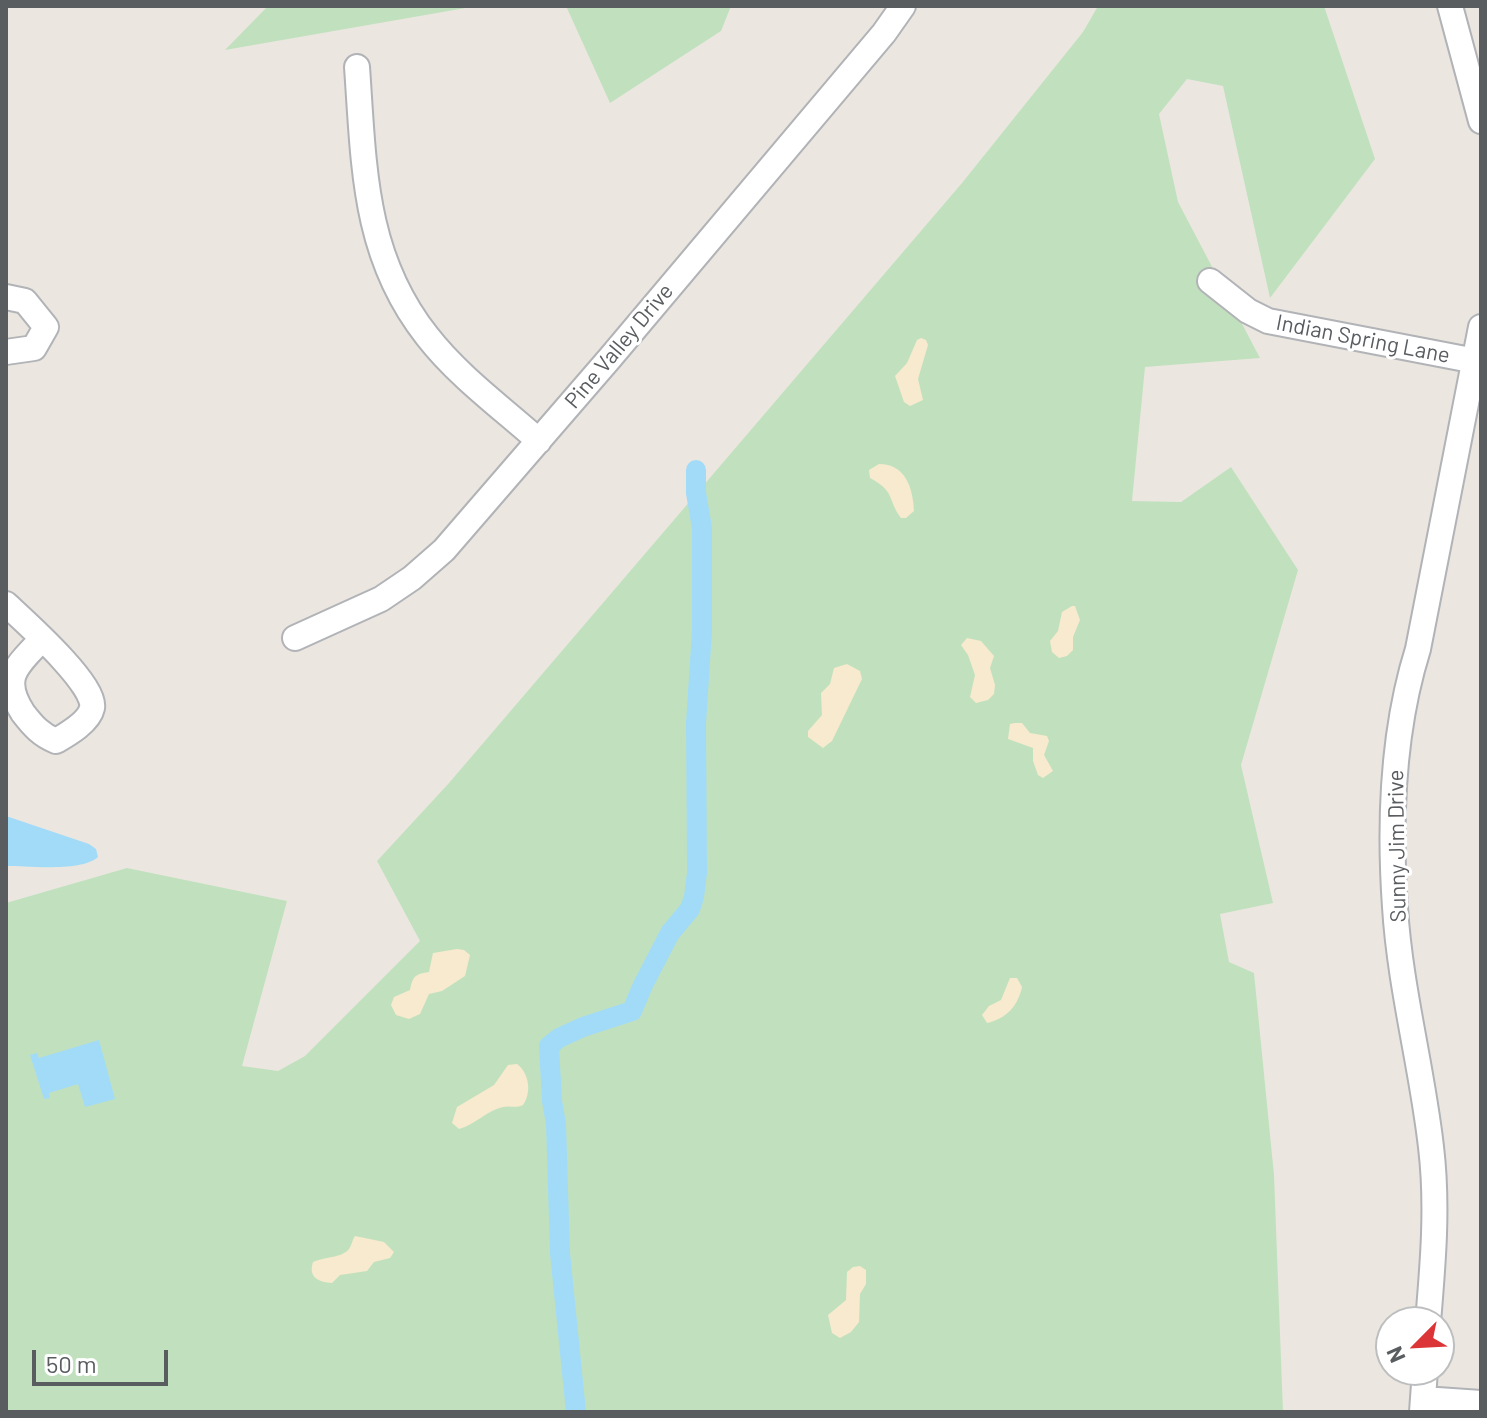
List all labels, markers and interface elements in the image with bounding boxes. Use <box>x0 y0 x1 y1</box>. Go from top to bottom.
street label: Pine Valley Drive <box>559 278 679 414</box>
street label: Indian Spring Lane <box>1274 309 1452 369</box>
street label: Sunny Jim Drive <box>1382 769 1412 923</box>
north arrow <box>1375 1306 1455 1386</box>
scale bar <box>36 1334 172 1384</box>
text: N <box>1380 1343 1410 1367</box>
text: 50 m <box>46 1349 97 1378</box>

